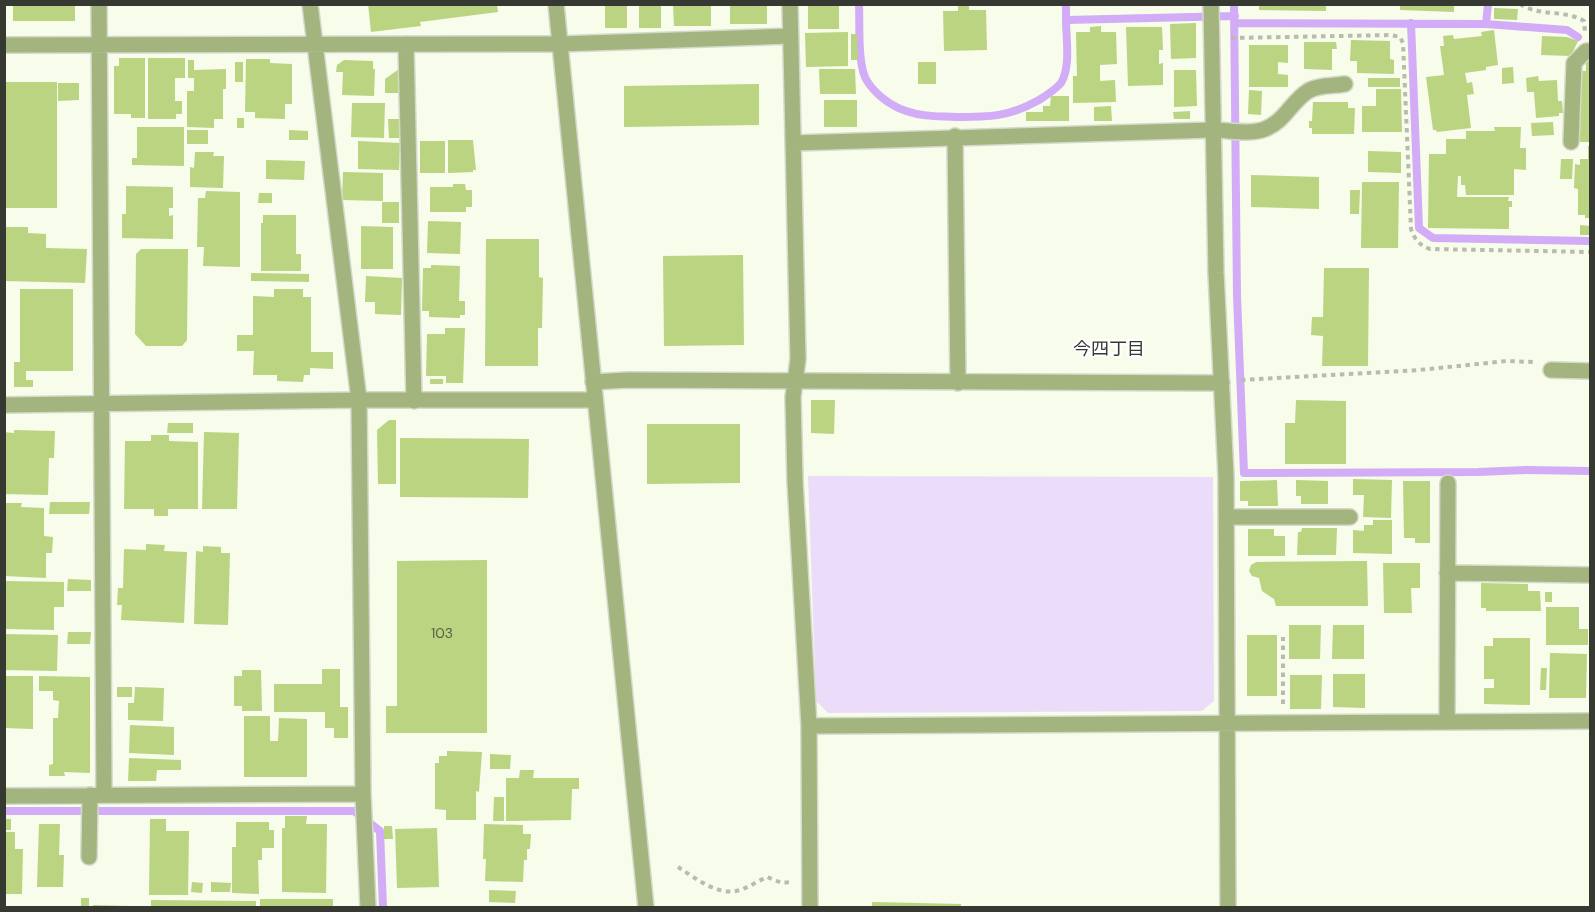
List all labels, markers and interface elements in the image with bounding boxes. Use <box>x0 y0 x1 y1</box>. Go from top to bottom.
district label: 今四丁目 <box>1073 337 1145 361</box>
house number: 103 <box>431 624 453 642</box>

